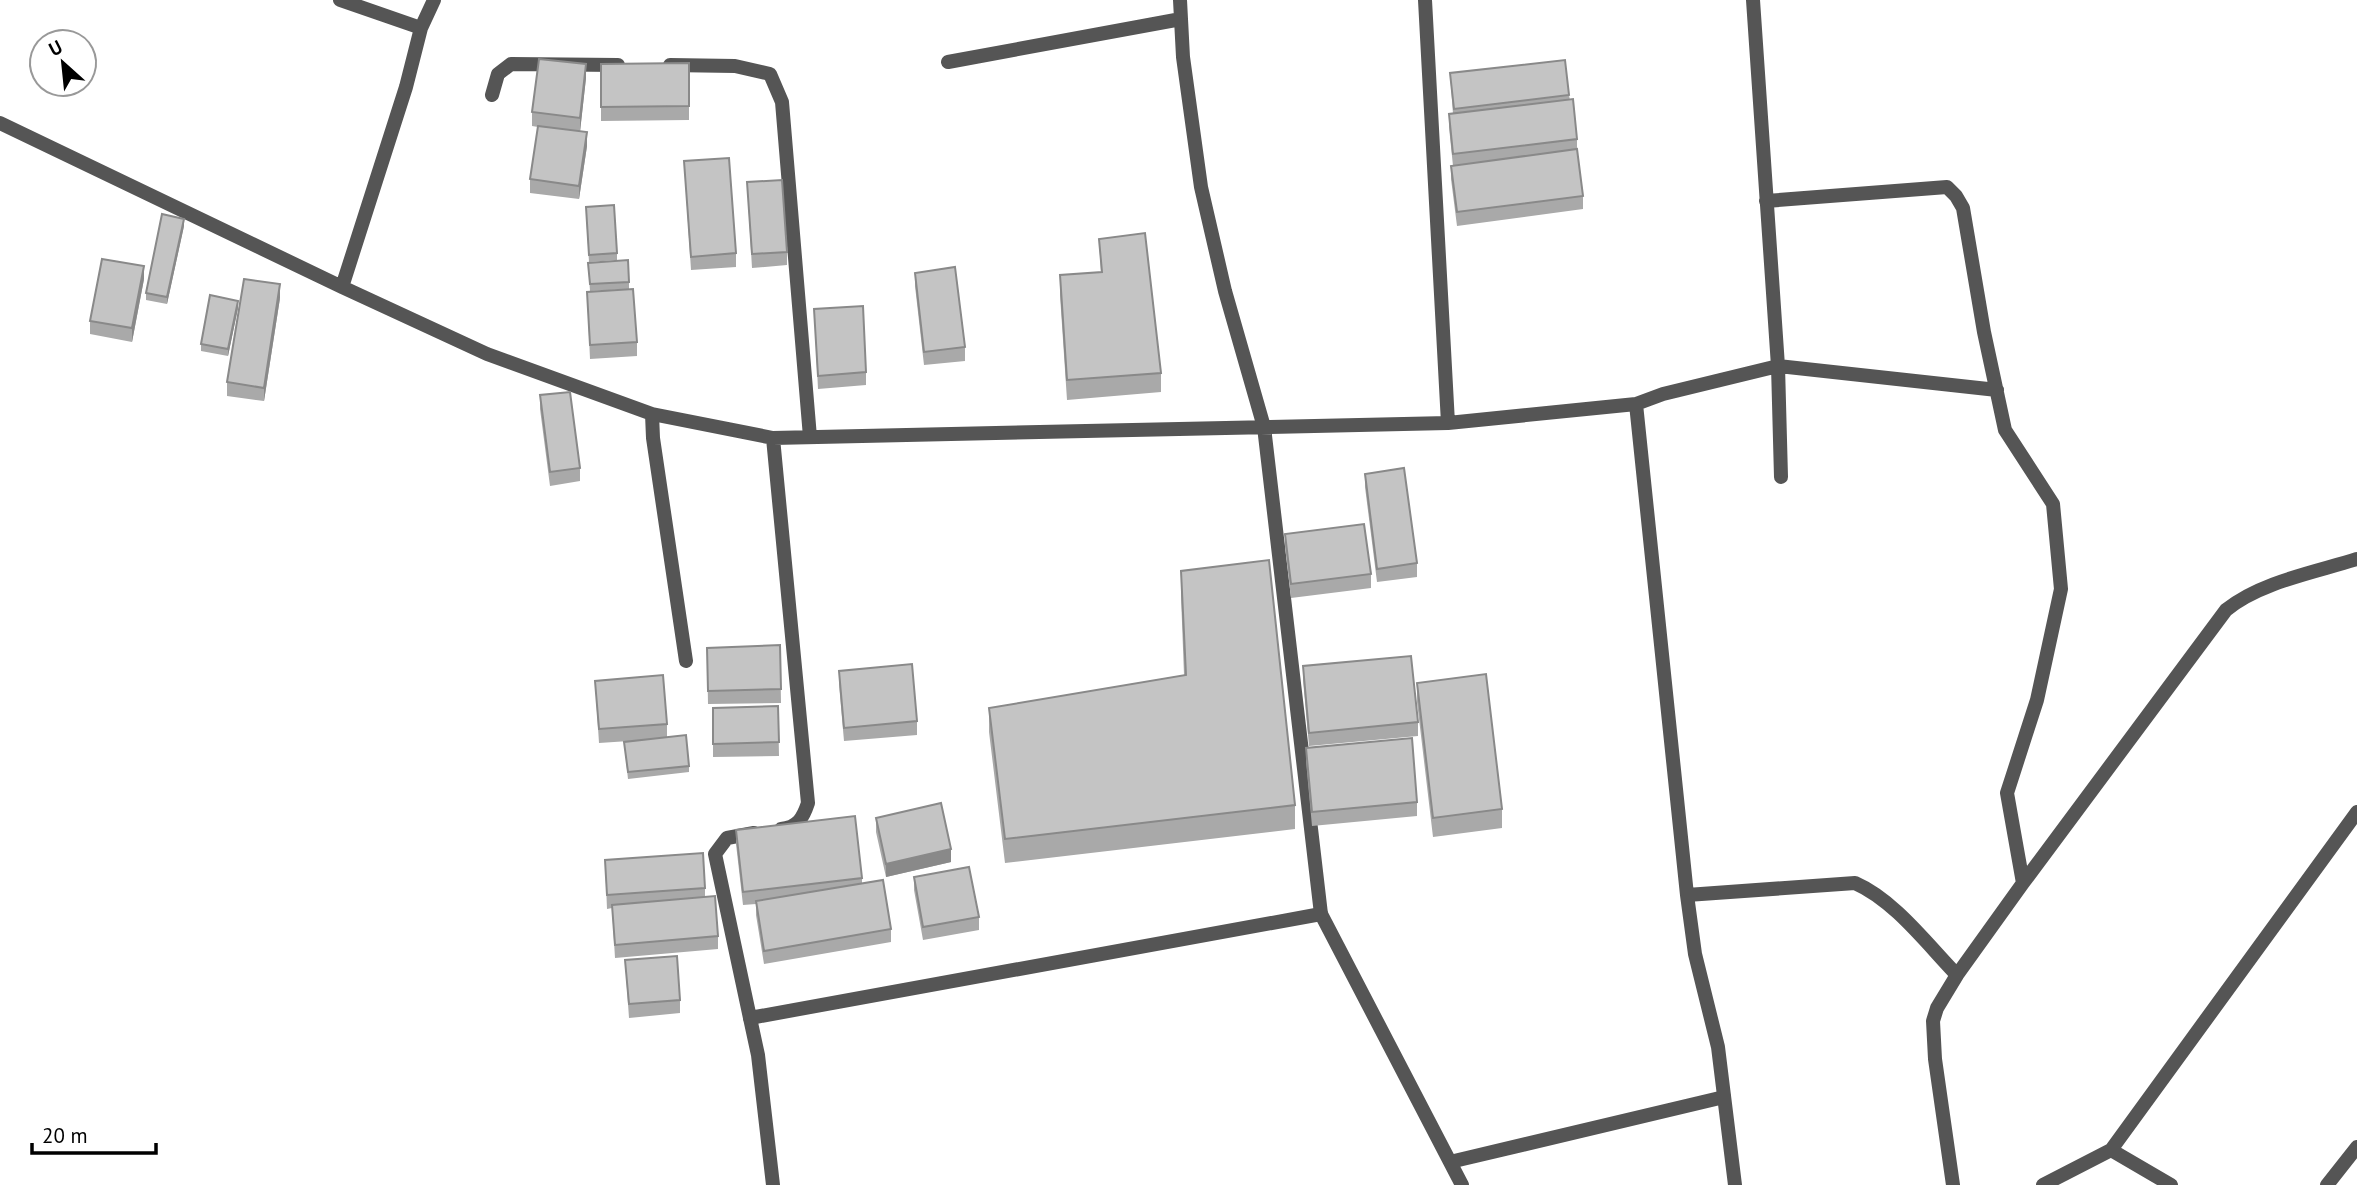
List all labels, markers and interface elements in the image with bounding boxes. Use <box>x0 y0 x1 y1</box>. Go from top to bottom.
north arrow <box>28 28 98 98</box>
text: U <box>45 34 66 61</box>
scale bar <box>32 1112 156 1156</box>
text: 20 m <box>42 1122 88 1149</box>

